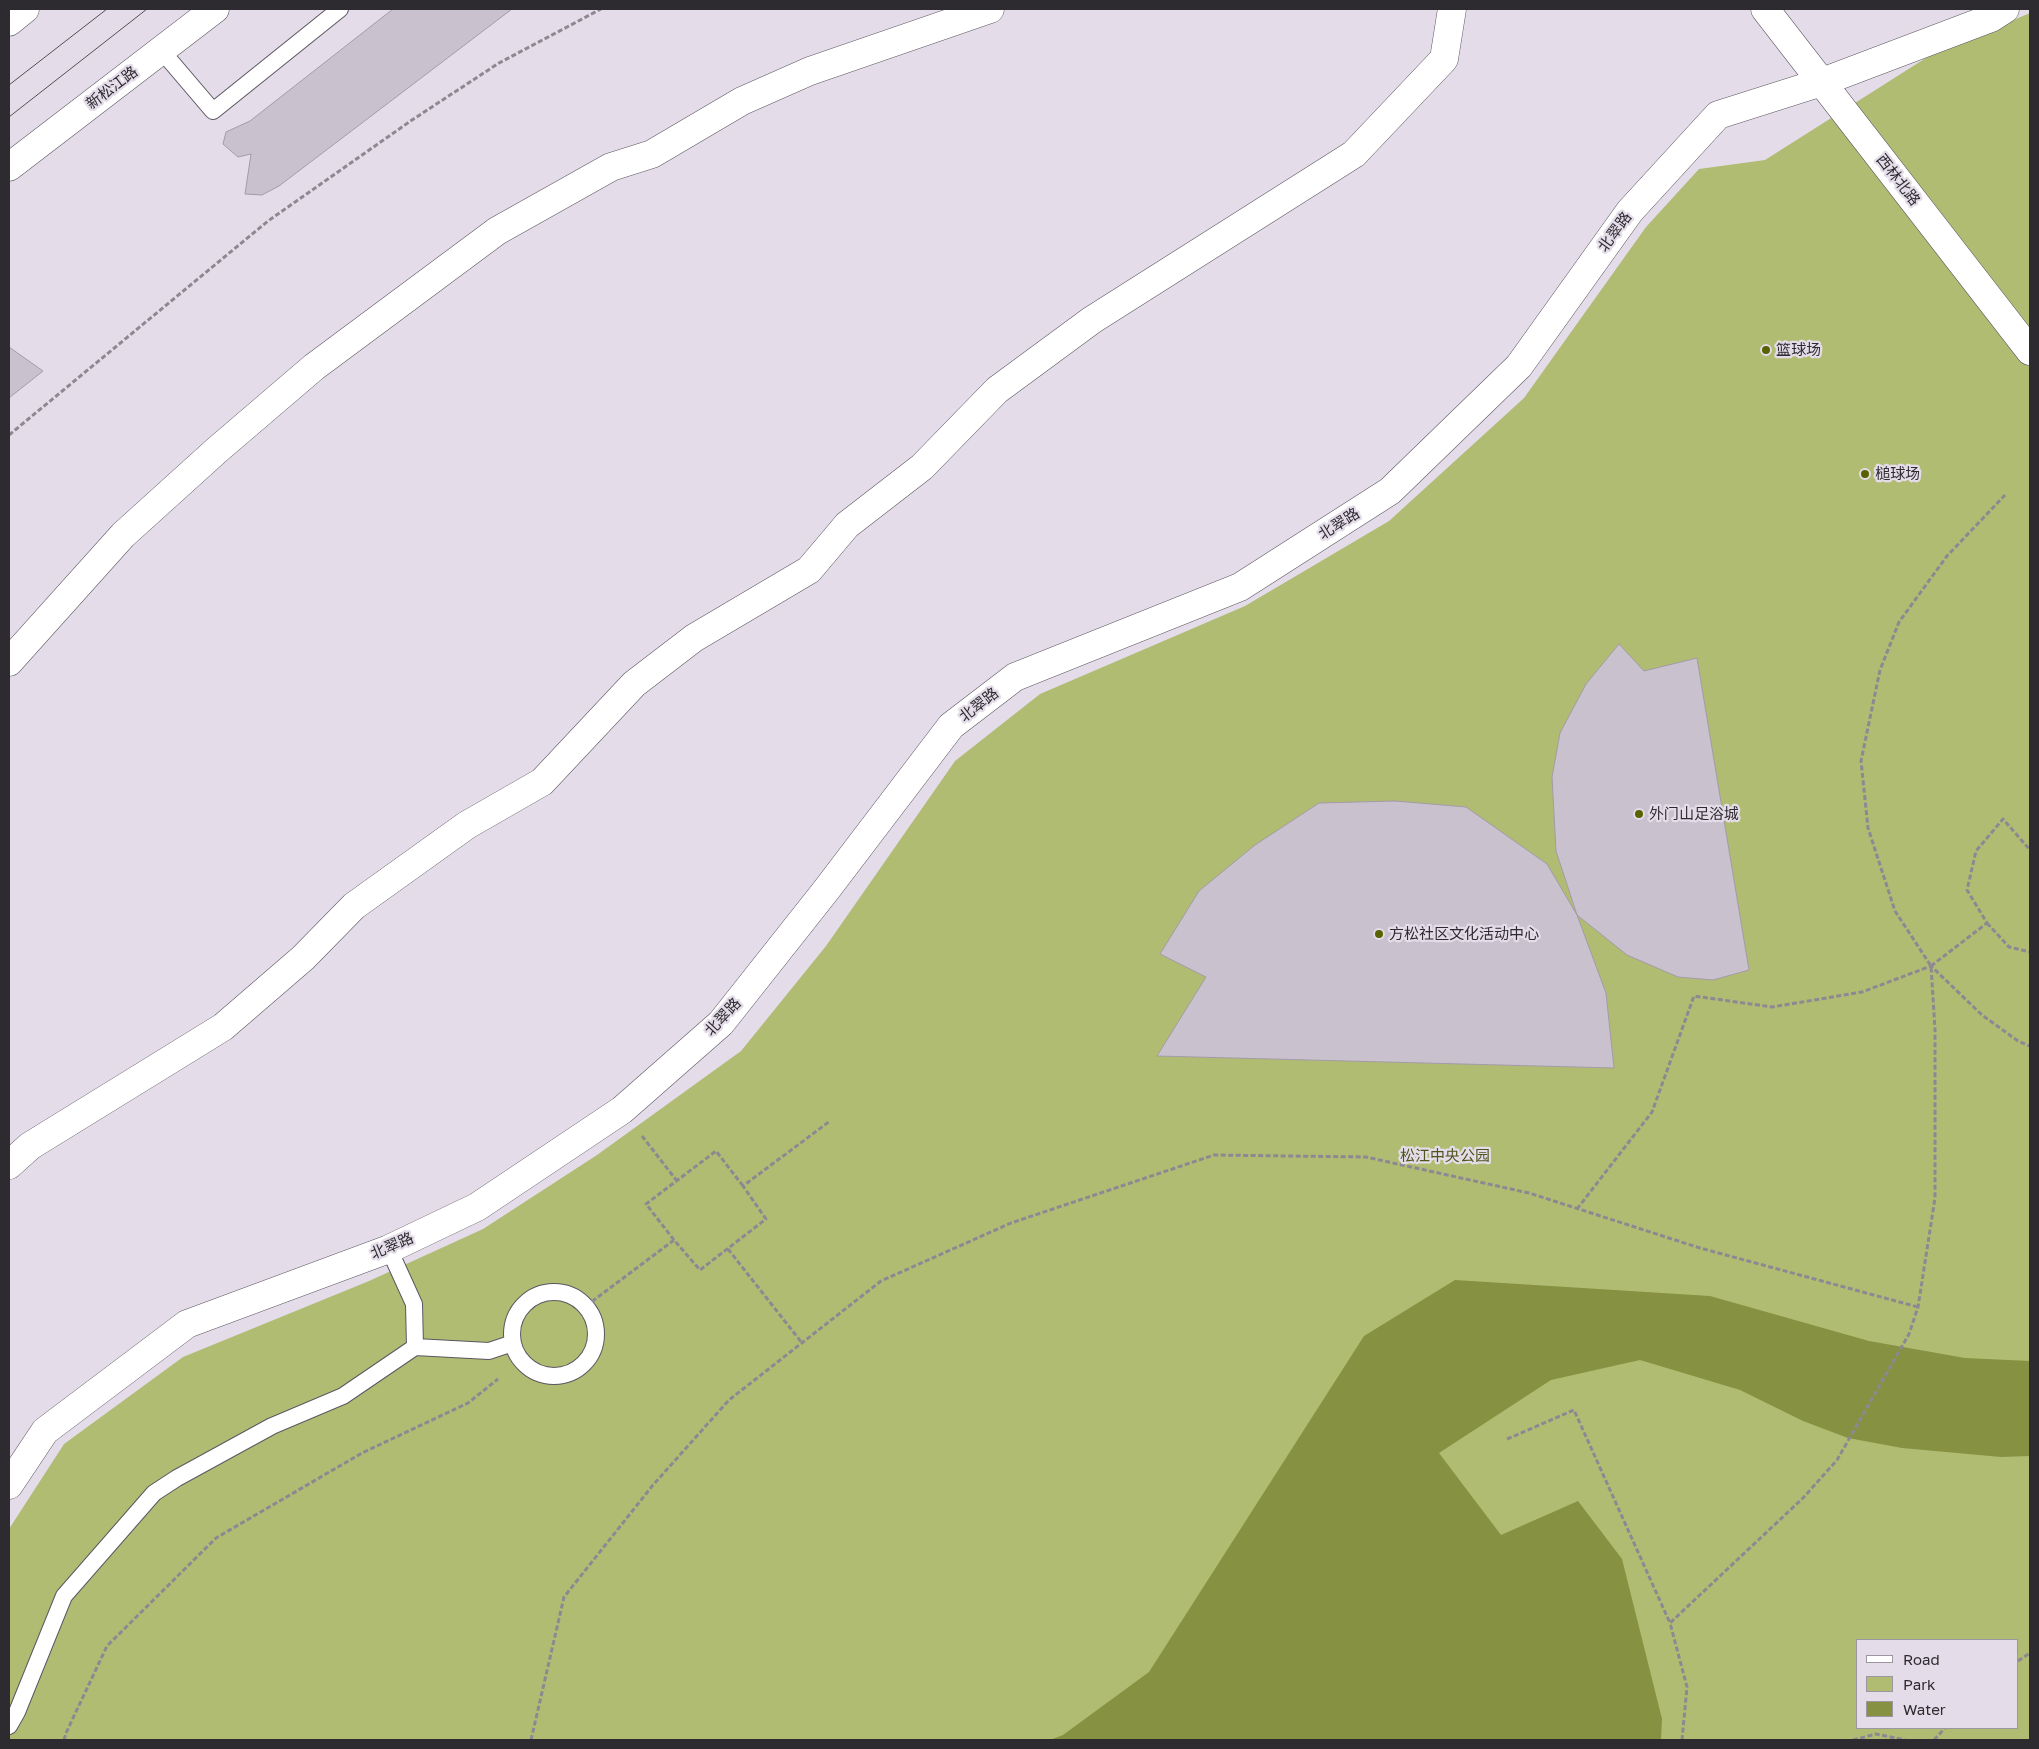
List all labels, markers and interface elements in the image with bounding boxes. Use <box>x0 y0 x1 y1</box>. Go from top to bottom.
street label: 新松江路 <box>83 63 141 113</box>
street label: 西林北路 <box>1872 151 1924 209</box>
street label: 北翠路 <box>1594 209 1636 255</box>
place label: 篮球场 <box>1776 341 1821 359</box>
marker: 篮球场 <box>1760 344 1772 356</box>
place label: 槌球场 <box>1875 465 1920 483</box>
marker: 槌球场 <box>1859 468 1871 480</box>
street label: 北翠路 <box>1315 504 1363 544</box>
street label: 北翠路 <box>956 684 1002 726</box>
place label: 外门山足浴城 <box>1649 805 1739 823</box>
marker: 外门山足浴城 <box>1633 808 1645 820</box>
place label: 方松社区文化活动中心 <box>1389 925 1539 943</box>
marker: 方松社区文化活动中心 <box>1373 928 1385 940</box>
street label: 北翠路 <box>701 994 745 1040</box>
park label: 松江中央公园 <box>1400 1147 1490 1165</box>
street label: 北翠路 <box>368 1229 416 1263</box>
legend <box>1856 1639 2019 1729</box>
text: Road <box>1903 1650 1940 1668</box>
text: Park <box>1903 1675 1935 1693</box>
text: Water <box>1903 1700 1946 1718</box>

